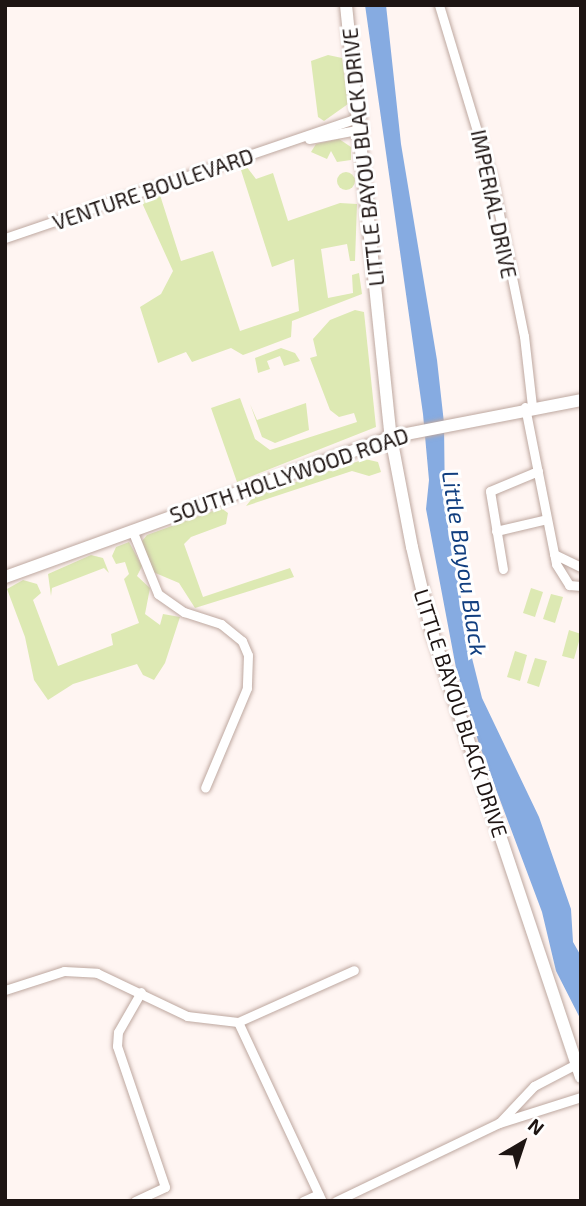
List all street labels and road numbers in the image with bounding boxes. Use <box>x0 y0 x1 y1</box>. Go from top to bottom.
street label: LITTLE BAYOU BLACK DRIVE <box>337 26 389 288</box>
street label: IMPERIAL DRIVE <box>466 127 522 281</box>
street label: VENTURE BOULEVARD <box>49 143 257 235</box>
street label: SOUTH HOLLYWOOD ROAD <box>166 422 412 528</box>
street label: LITTLE BAYOU BLACK DRIVE <box>409 585 513 841</box>

